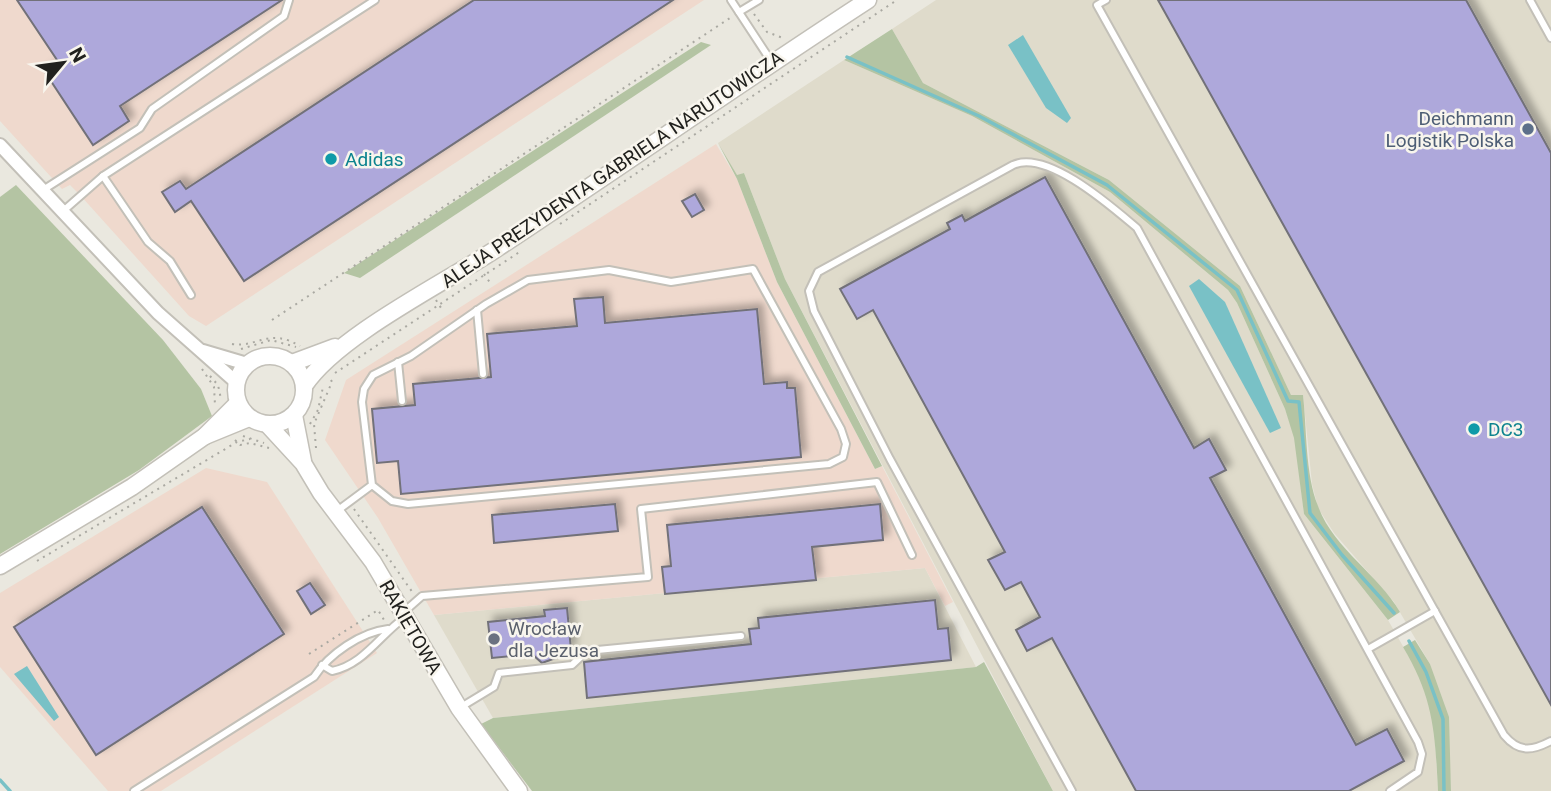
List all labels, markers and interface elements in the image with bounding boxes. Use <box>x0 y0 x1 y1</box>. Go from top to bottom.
north arrow <box>28 28 98 98</box>
text: N <box>64 44 91 66</box>
street label: ALEJA PREZYDENTA GABRIELA NARUTOWICZA <box>437 46 788 293</box>
place label: Deichmann Logistik Polska <box>1386 107 1514 152</box>
marker: Deichmann Logistik Polska <box>1520 121 1536 137</box>
place label: Adidas <box>345 148 404 171</box>
marker: Adidas <box>323 151 339 167</box>
place label: DC3 <box>1488 418 1524 441</box>
marker: DC3 <box>1466 421 1482 437</box>
street label: RAKIETOWA <box>374 576 447 679</box>
place label: Wrocław dla Jezusa <box>508 617 599 662</box>
marker: Wrocław dla Jezusa <box>486 631 502 647</box>

